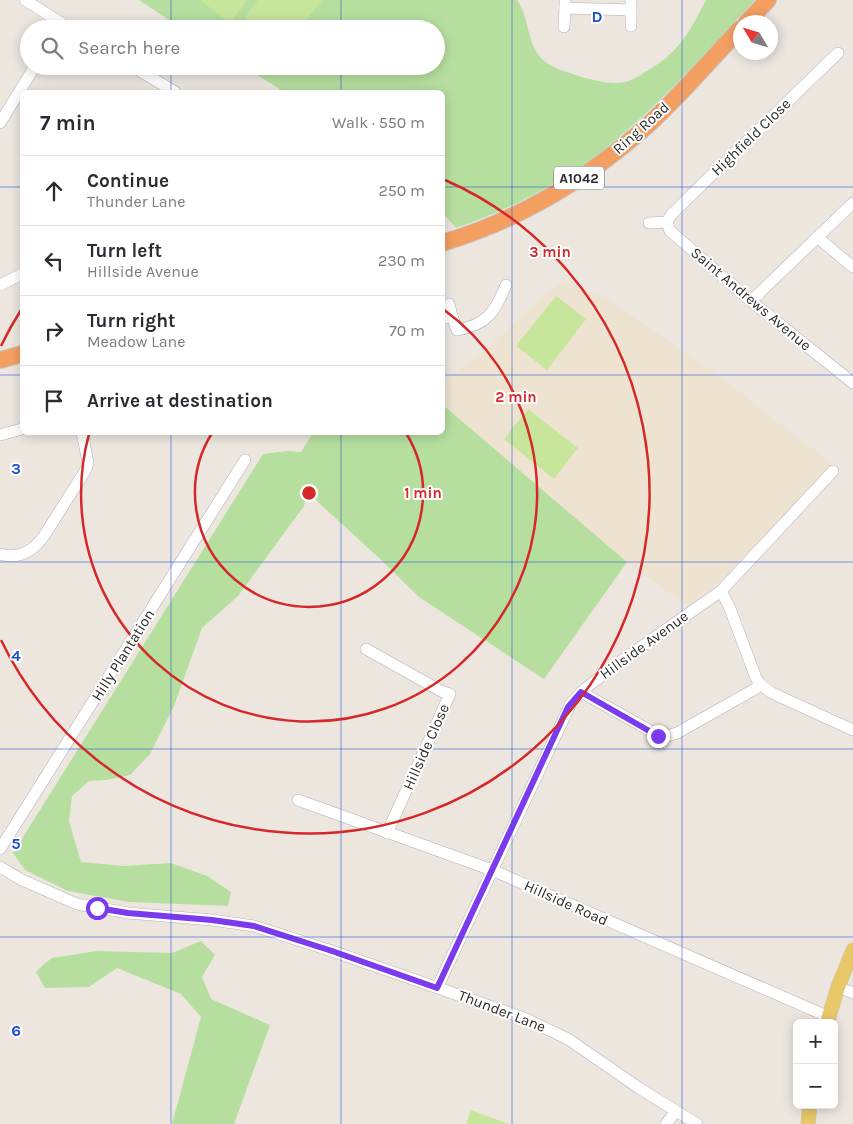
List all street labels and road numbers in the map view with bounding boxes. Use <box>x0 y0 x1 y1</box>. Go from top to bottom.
street label: Highfield Close <box>708 95 794 179</box>
street label: Ring Road <box>609 98 673 158</box>
road number: A1042 <box>554 167 604 190</box>
street label: Saint Andrews Avenue <box>687 243 815 355</box>
street label: Hilly Plantation <box>88 606 158 704</box>
street label: Hillside Avenue <box>596 607 692 683</box>
street label: Hillside Close <box>399 701 453 793</box>
street label: Hillside Road <box>521 876 611 930</box>
street label: Thunder Lane <box>456 986 548 1036</box>

